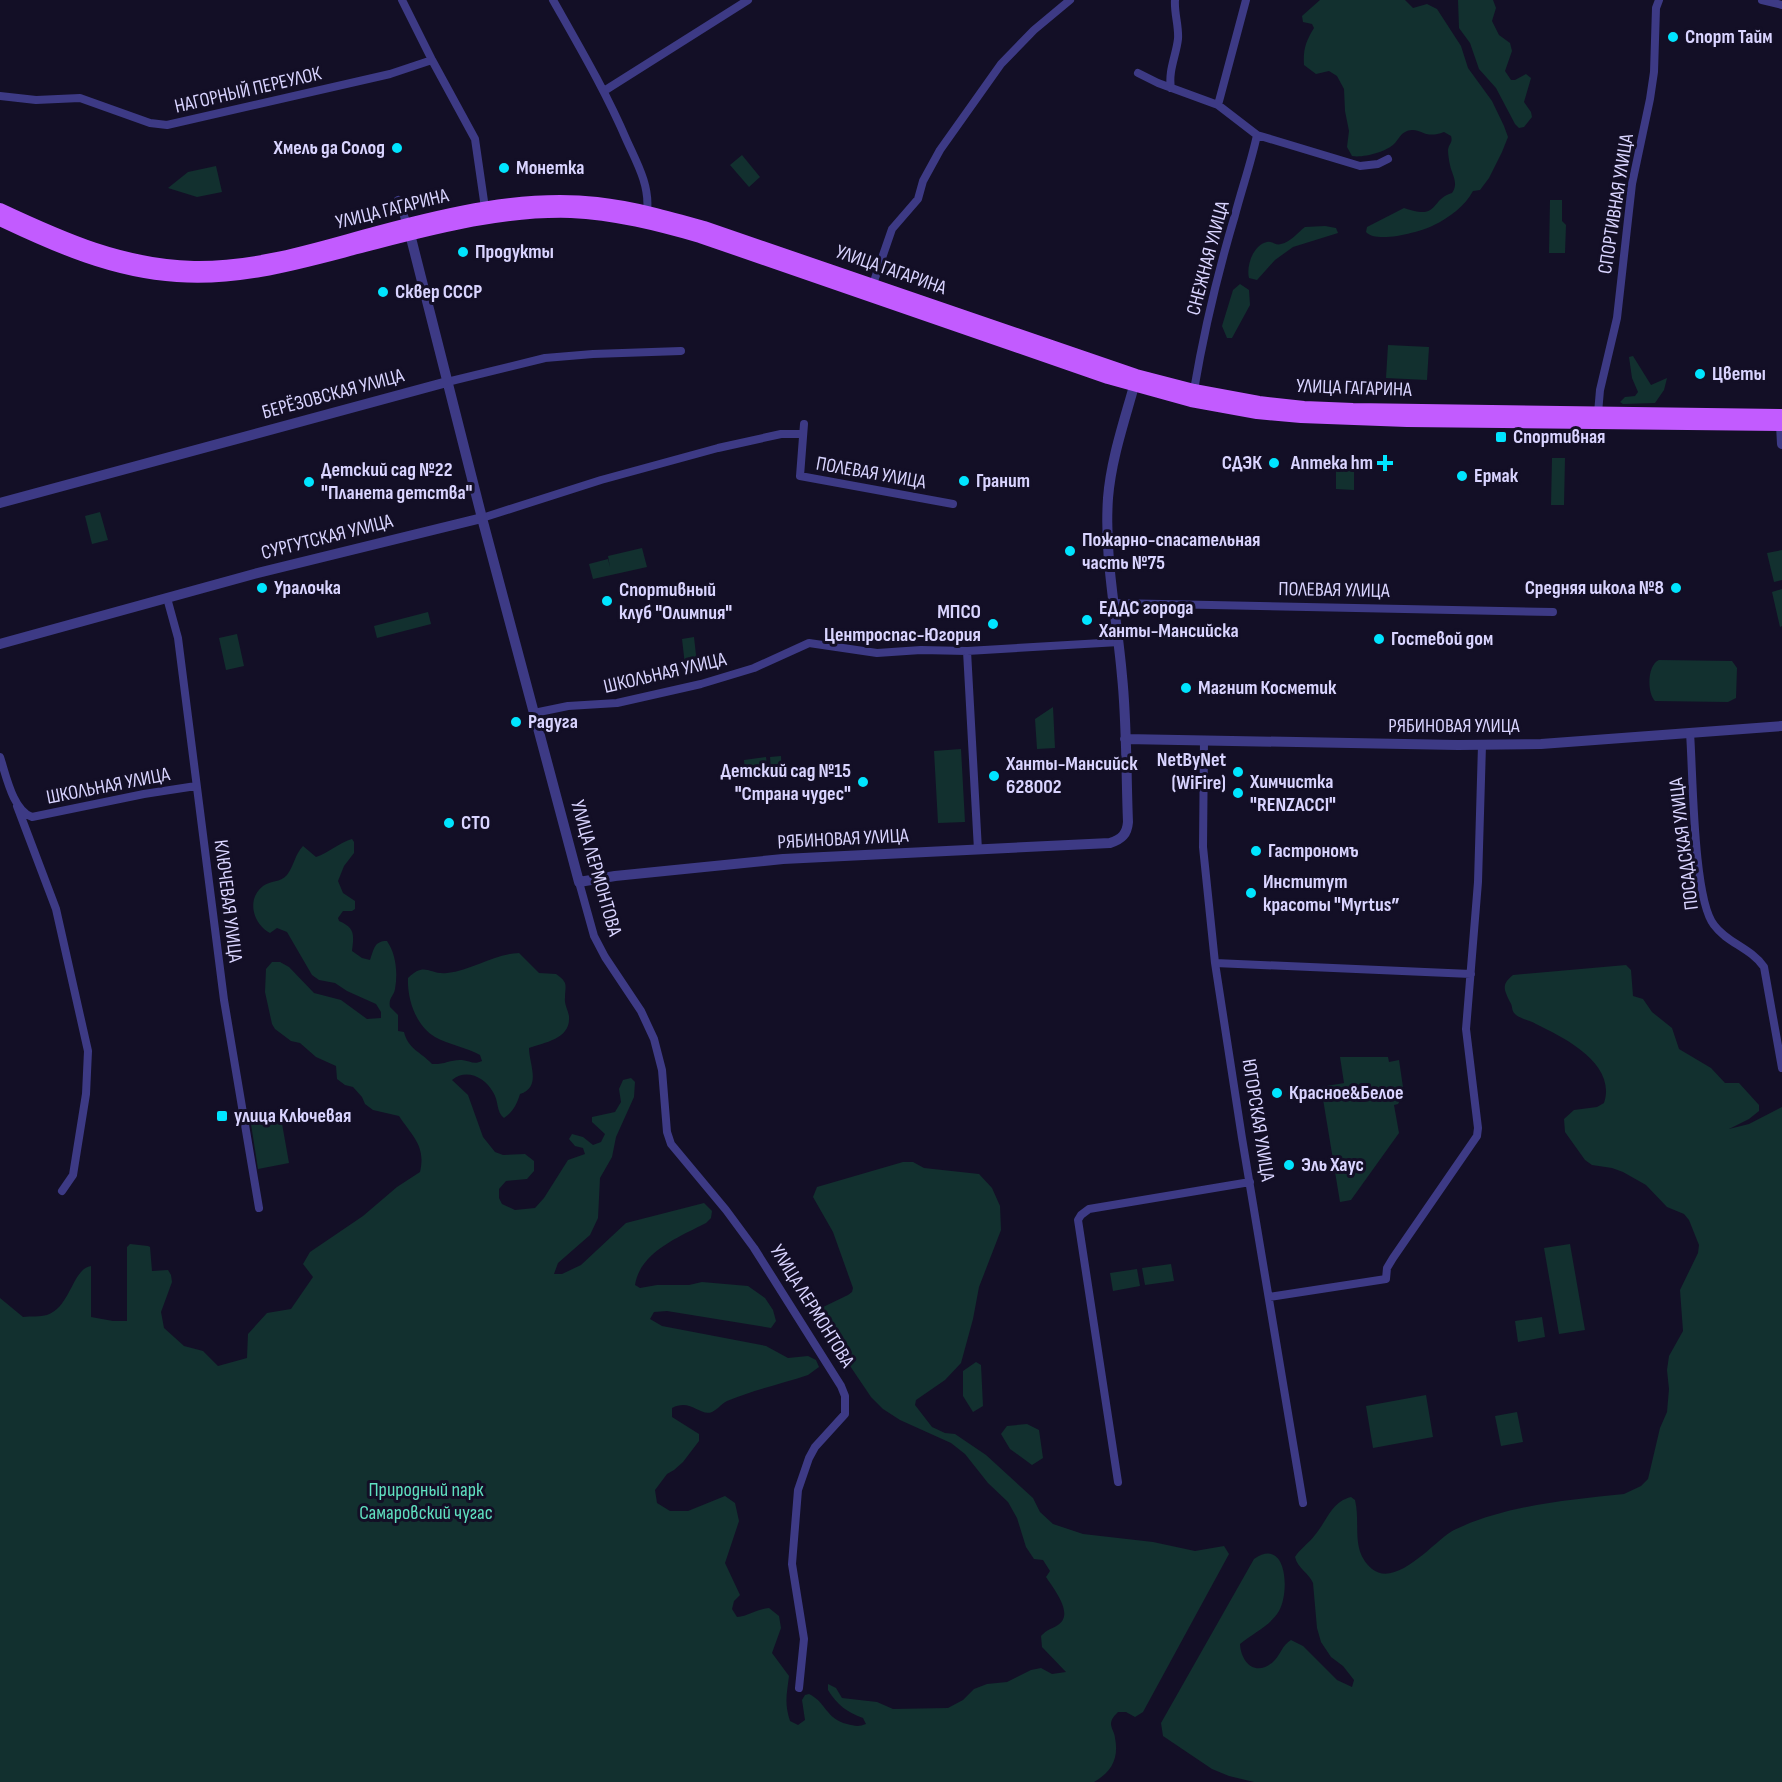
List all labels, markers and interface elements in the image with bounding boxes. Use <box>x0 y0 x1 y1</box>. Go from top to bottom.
place label: Спорт Тайм <box>1685 25 1773 49</box>
marker: Спорт Тайм <box>1666 30 1680 44</box>
street label: НАГОРНЫЙ ПЕРЕУЛОК <box>172 61 324 119</box>
street label: СПОРТИВНАЯ УЛИЦА <box>1593 132 1639 276</box>
place label: Хмель да Солод <box>273 136 385 160</box>
marker: Хмель да Солод <box>390 141 404 155</box>
place label: Монетка <box>516 156 584 180</box>
marker: Монетка <box>497 161 511 175</box>
street label: УЛИЦА ГАГАРИНА <box>333 183 451 235</box>
street label: СНЕЖНАЯ УЛИЦА <box>1181 198 1235 318</box>
place label: Продукты <box>475 240 554 264</box>
street label: УЛИЦА ГАГАРИНА <box>832 240 950 300</box>
marker: Продукты <box>456 245 470 259</box>
place label: Сквер СССР <box>395 280 482 304</box>
marker: Сквер СССР <box>376 285 390 299</box>
place label: Цветы <box>1712 362 1766 386</box>
street label: БЕРЁЗОВСКАЯ УЛИЦА <box>259 363 407 424</box>
marker: Цветы <box>1693 367 1707 381</box>
street label: УЛИЦА ГАГАРИНА <box>1296 374 1413 402</box>
place label: Спортивная <box>1513 425 1605 449</box>
marker: Спортивная <box>1494 430 1508 444</box>
place label: СДЭК <box>1222 451 1262 475</box>
place label: Аптека hm <box>1290 451 1373 475</box>
street label: ПОЛЕВАЯ УЛИЦА <box>814 452 928 495</box>
marker: СДЭК <box>1267 456 1281 470</box>
marker: Аптека hm <box>1378 456 1392 470</box>
place label: Детский сад №22 "Планета детства" <box>321 458 473 505</box>
place label: Ермак <box>1474 464 1519 488</box>
place label: Гранит <box>976 469 1030 493</box>
marker: Ермак <box>1455 469 1469 483</box>
marker: Гранит <box>957 474 971 488</box>
marker: Детский сад №22 "Планета детства" <box>302 475 316 489</box>
street label: СУРГУТСКАЯ УЛИЦА <box>259 509 396 565</box>
place label: Пожарно-спасательная часть №75 <box>1082 528 1260 575</box>
marker: Пожарно-спасательная часть №75 <box>1063 544 1077 558</box>
place label: Уралочка <box>274 576 341 600</box>
place label: Средняя школа №8 <box>1525 576 1664 600</box>
street label: ПОЛЕВАЯ УЛИЦА <box>1278 577 1390 603</box>
place label: Спортивный клуб "Олимпия" <box>619 578 732 625</box>
marker: Уралочка <box>255 581 269 595</box>
marker: Средняя школа №8 <box>1669 581 1683 595</box>
marker: Спортивный клуб "Олимпия" <box>600 594 614 608</box>
place label: ЕДДС города Ханты-Мансийска <box>1098 596 1239 643</box>
place label: МПСО Центроспас-Югория <box>824 600 981 647</box>
marker: ЕДДС города Ханты-Мансийска <box>1080 613 1094 627</box>
marker: МПСО Центроспас-Югория <box>986 617 1000 631</box>
place label: Гостевой дом <box>1391 627 1493 651</box>
marker: Гостевой дом <box>1372 632 1386 646</box>
street label: ШКОЛЬНАЯ УЛИЦА <box>601 647 729 699</box>
place label: Магнит Косметик <box>1198 676 1337 700</box>
marker: Магнит Косметик <box>1179 681 1193 695</box>
place label: Радуга <box>528 710 578 734</box>
street label: РЯБИНОВАЯ УЛИЦА <box>1388 714 1520 738</box>
marker: Радуга <box>509 715 523 729</box>
place label: NetByNet (WiFire) <box>1157 748 1226 795</box>
place label: Ханты-Мансийск 628002 <box>1005 752 1138 799</box>
place label: Детский сад №15 "Страна чудес" <box>720 759 851 806</box>
street label: ШКОЛЬНАЯ УЛИЦА <box>44 762 172 810</box>
marker: NetByNet (WiFire) <box>1231 765 1245 779</box>
marker: Ханты-Мансийск 628002 <box>987 769 1001 783</box>
place label: Химчистка "RENZACCI" <box>1249 770 1336 817</box>
marker: Детский сад №15 "Страна чудес" <box>856 775 870 789</box>
street label: ПОСАДСКАЯ УЛИЦА <box>1664 776 1704 911</box>
marker: Химчистка "RENZACCI" <box>1231 786 1245 800</box>
street label: УЛИЦА ЛЕРМОНТОВА <box>565 797 627 939</box>
place label: СТО <box>461 811 490 835</box>
marker: СТО <box>442 816 456 830</box>
street label: РЯБИНОВАЯ УЛИЦА <box>777 824 910 854</box>
street label: КЛЮЧЕВАЯ УЛИЦА <box>209 838 247 964</box>
place label: Гастрономъ <box>1268 839 1359 863</box>
marker: Гастрономъ <box>1249 844 1263 858</box>
place label: Институт красоты "Myrtus” <box>1263 870 1400 917</box>
marker: Институт красоты "Myrtus” <box>1244 886 1258 900</box>
street label: ЮГОРСКАЯ УЛИЦА <box>1236 1057 1280 1183</box>
place label: Красное&Белое <box>1289 1081 1404 1105</box>
marker: Красное&Белое <box>1270 1086 1284 1100</box>
place label: улица Ключевая <box>234 1104 351 1128</box>
marker: улица Ключевая <box>215 1109 229 1123</box>
place label: Эль Хаус <box>1301 1153 1364 1177</box>
marker: Эль Хаус <box>1282 1158 1296 1172</box>
street label: УЛИЦА ЛЕРМОНТОВА <box>765 1240 860 1372</box>
park label: Природный парк Самаровский чугас <box>359 1478 493 1525</box>

